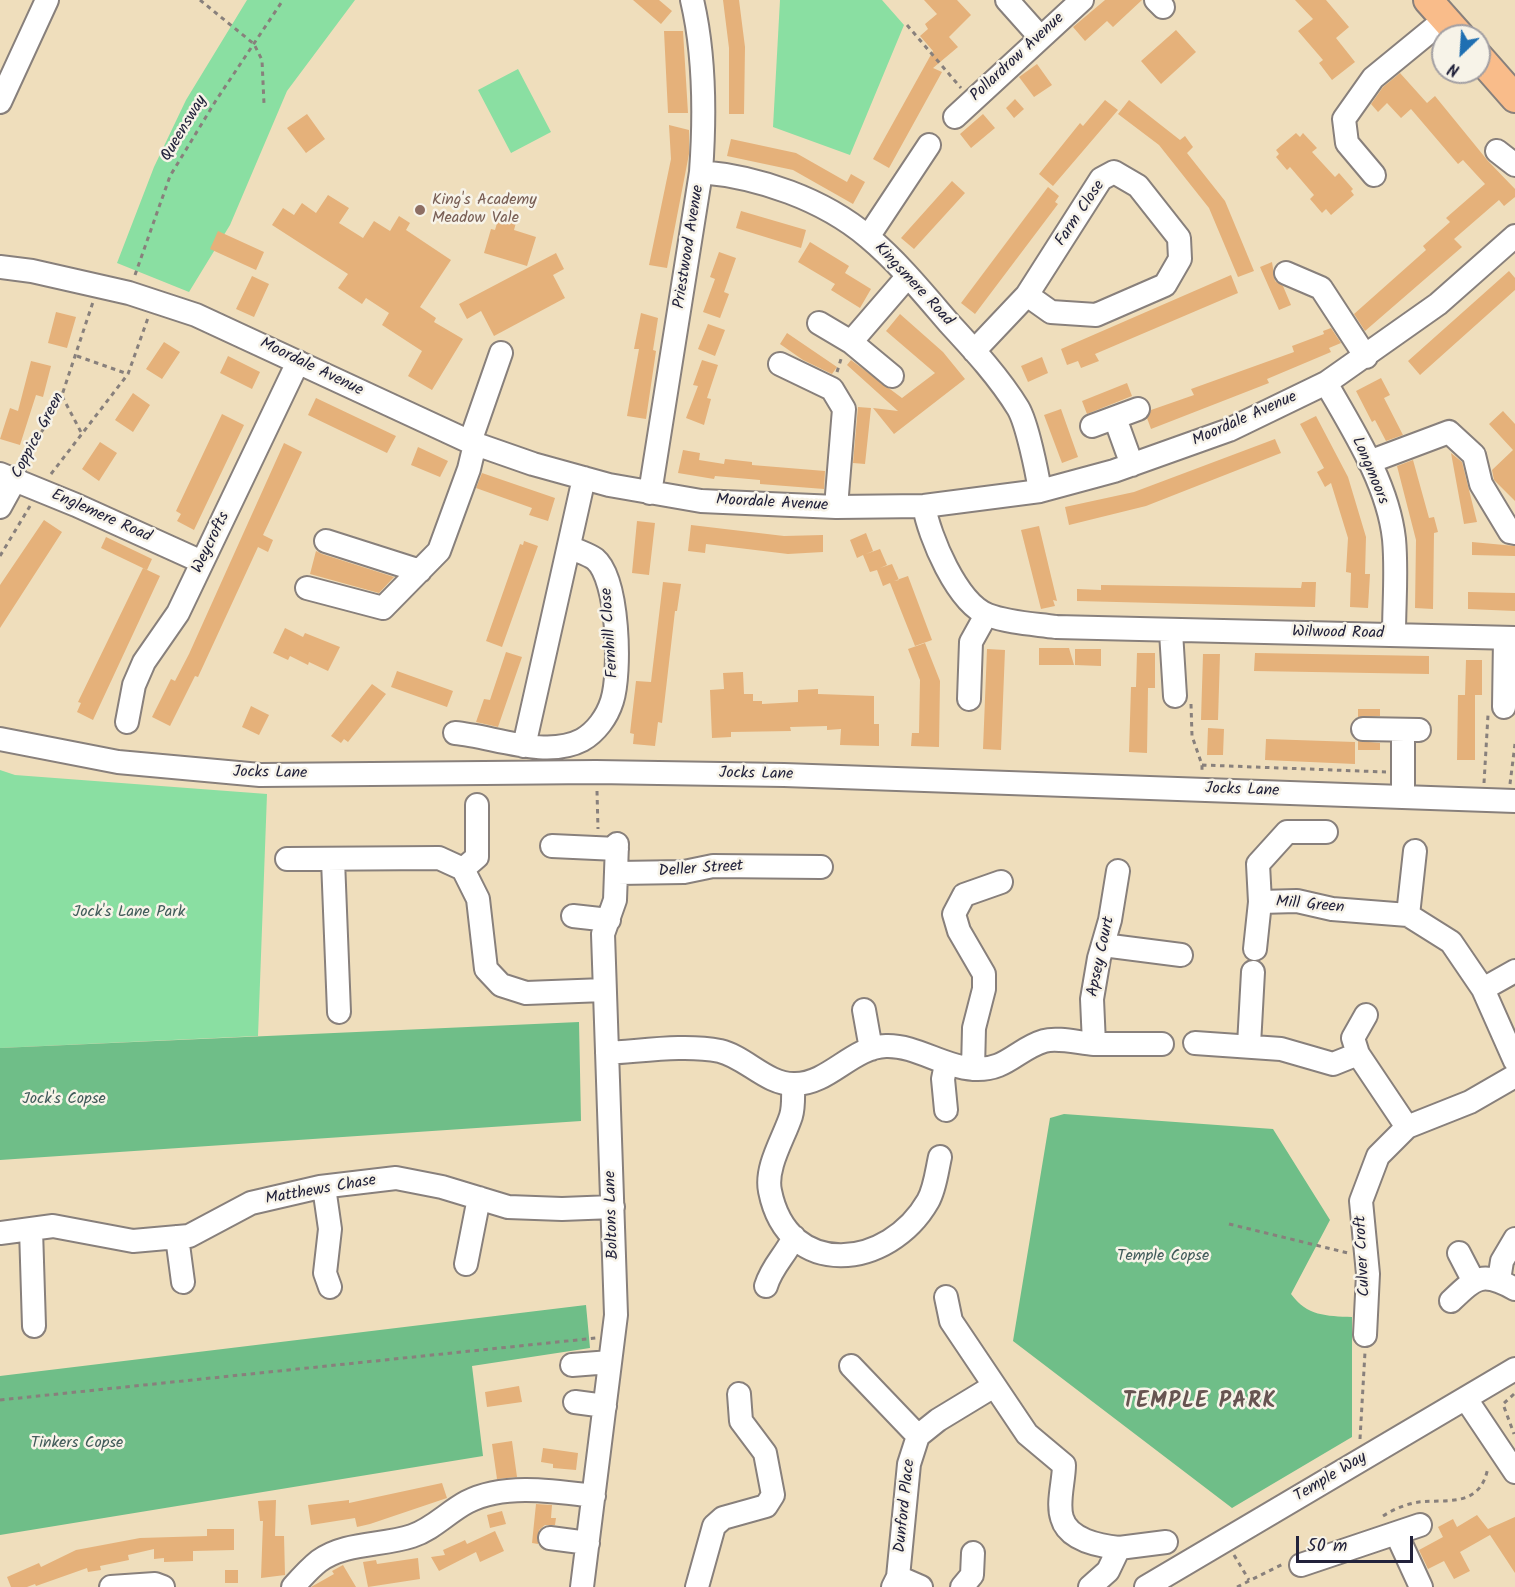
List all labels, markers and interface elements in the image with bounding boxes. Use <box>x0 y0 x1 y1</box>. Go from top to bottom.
street label: Pollardrow Avenue <box>967 10 1069 106</box>
north arrow <box>1431 24 1491 84</box>
text: N <box>1444 55 1464 82</box>
street label: Queensway <box>158 93 212 165</box>
street label: Farm Close <box>1052 178 1110 250</box>
street label: Priestwood Avenue <box>671 184 709 310</box>
place label: King's Academy Meadow Vale <box>432 191 537 229</box>
marker: King's Academy Meadow Vale <box>413 203 427 217</box>
street label: Kingsmere Road <box>869 239 957 331</box>
street label: Moordale Avenue <box>256 335 366 401</box>
street label: Moordale Avenue <box>1190 388 1300 452</box>
street label: Coppice Green <box>8 390 70 482</box>
street label: Longmoors <box>1346 434 1392 508</box>
street label: Englemere Road <box>48 486 154 548</box>
street label: Moordale Avenue <box>715 491 829 517</box>
street label: Weycrofts <box>189 509 235 577</box>
street label: Fernhill Close <box>598 587 624 679</box>
street label: Wilwood Road <box>1292 624 1384 644</box>
street label: Jocks Lane <box>233 764 307 784</box>
street label: Jocks Lane <box>719 765 793 785</box>
street label: Jocks Lane <box>1204 780 1280 802</box>
street label: Deller Street <box>658 857 744 883</box>
street label: Mill Green <box>1275 893 1345 919</box>
park label: Jock's Lane Park <box>73 903 185 923</box>
street label: Apsey Court <box>1084 915 1120 999</box>
park label: Jock's Copse <box>22 1090 106 1110</box>
street label: Boltons Lane <box>602 1170 624 1260</box>
street label: Matthews Chase <box>264 1172 378 1210</box>
street label: Culver Croft <box>1352 1215 1376 1297</box>
park label: Temple Copse <box>1117 1247 1209 1267</box>
district label: TEMPLE PARK <box>1123 1390 1277 1416</box>
park label: Tinkers Copse <box>31 1434 123 1454</box>
street label: Temple Way <box>1291 1449 1371 1507</box>
street label: Dunford Place <box>892 1458 920 1554</box>
scale bar <box>1299 1524 1416 1562</box>
text: 50 m <box>1307 1532 1347 1561</box>

